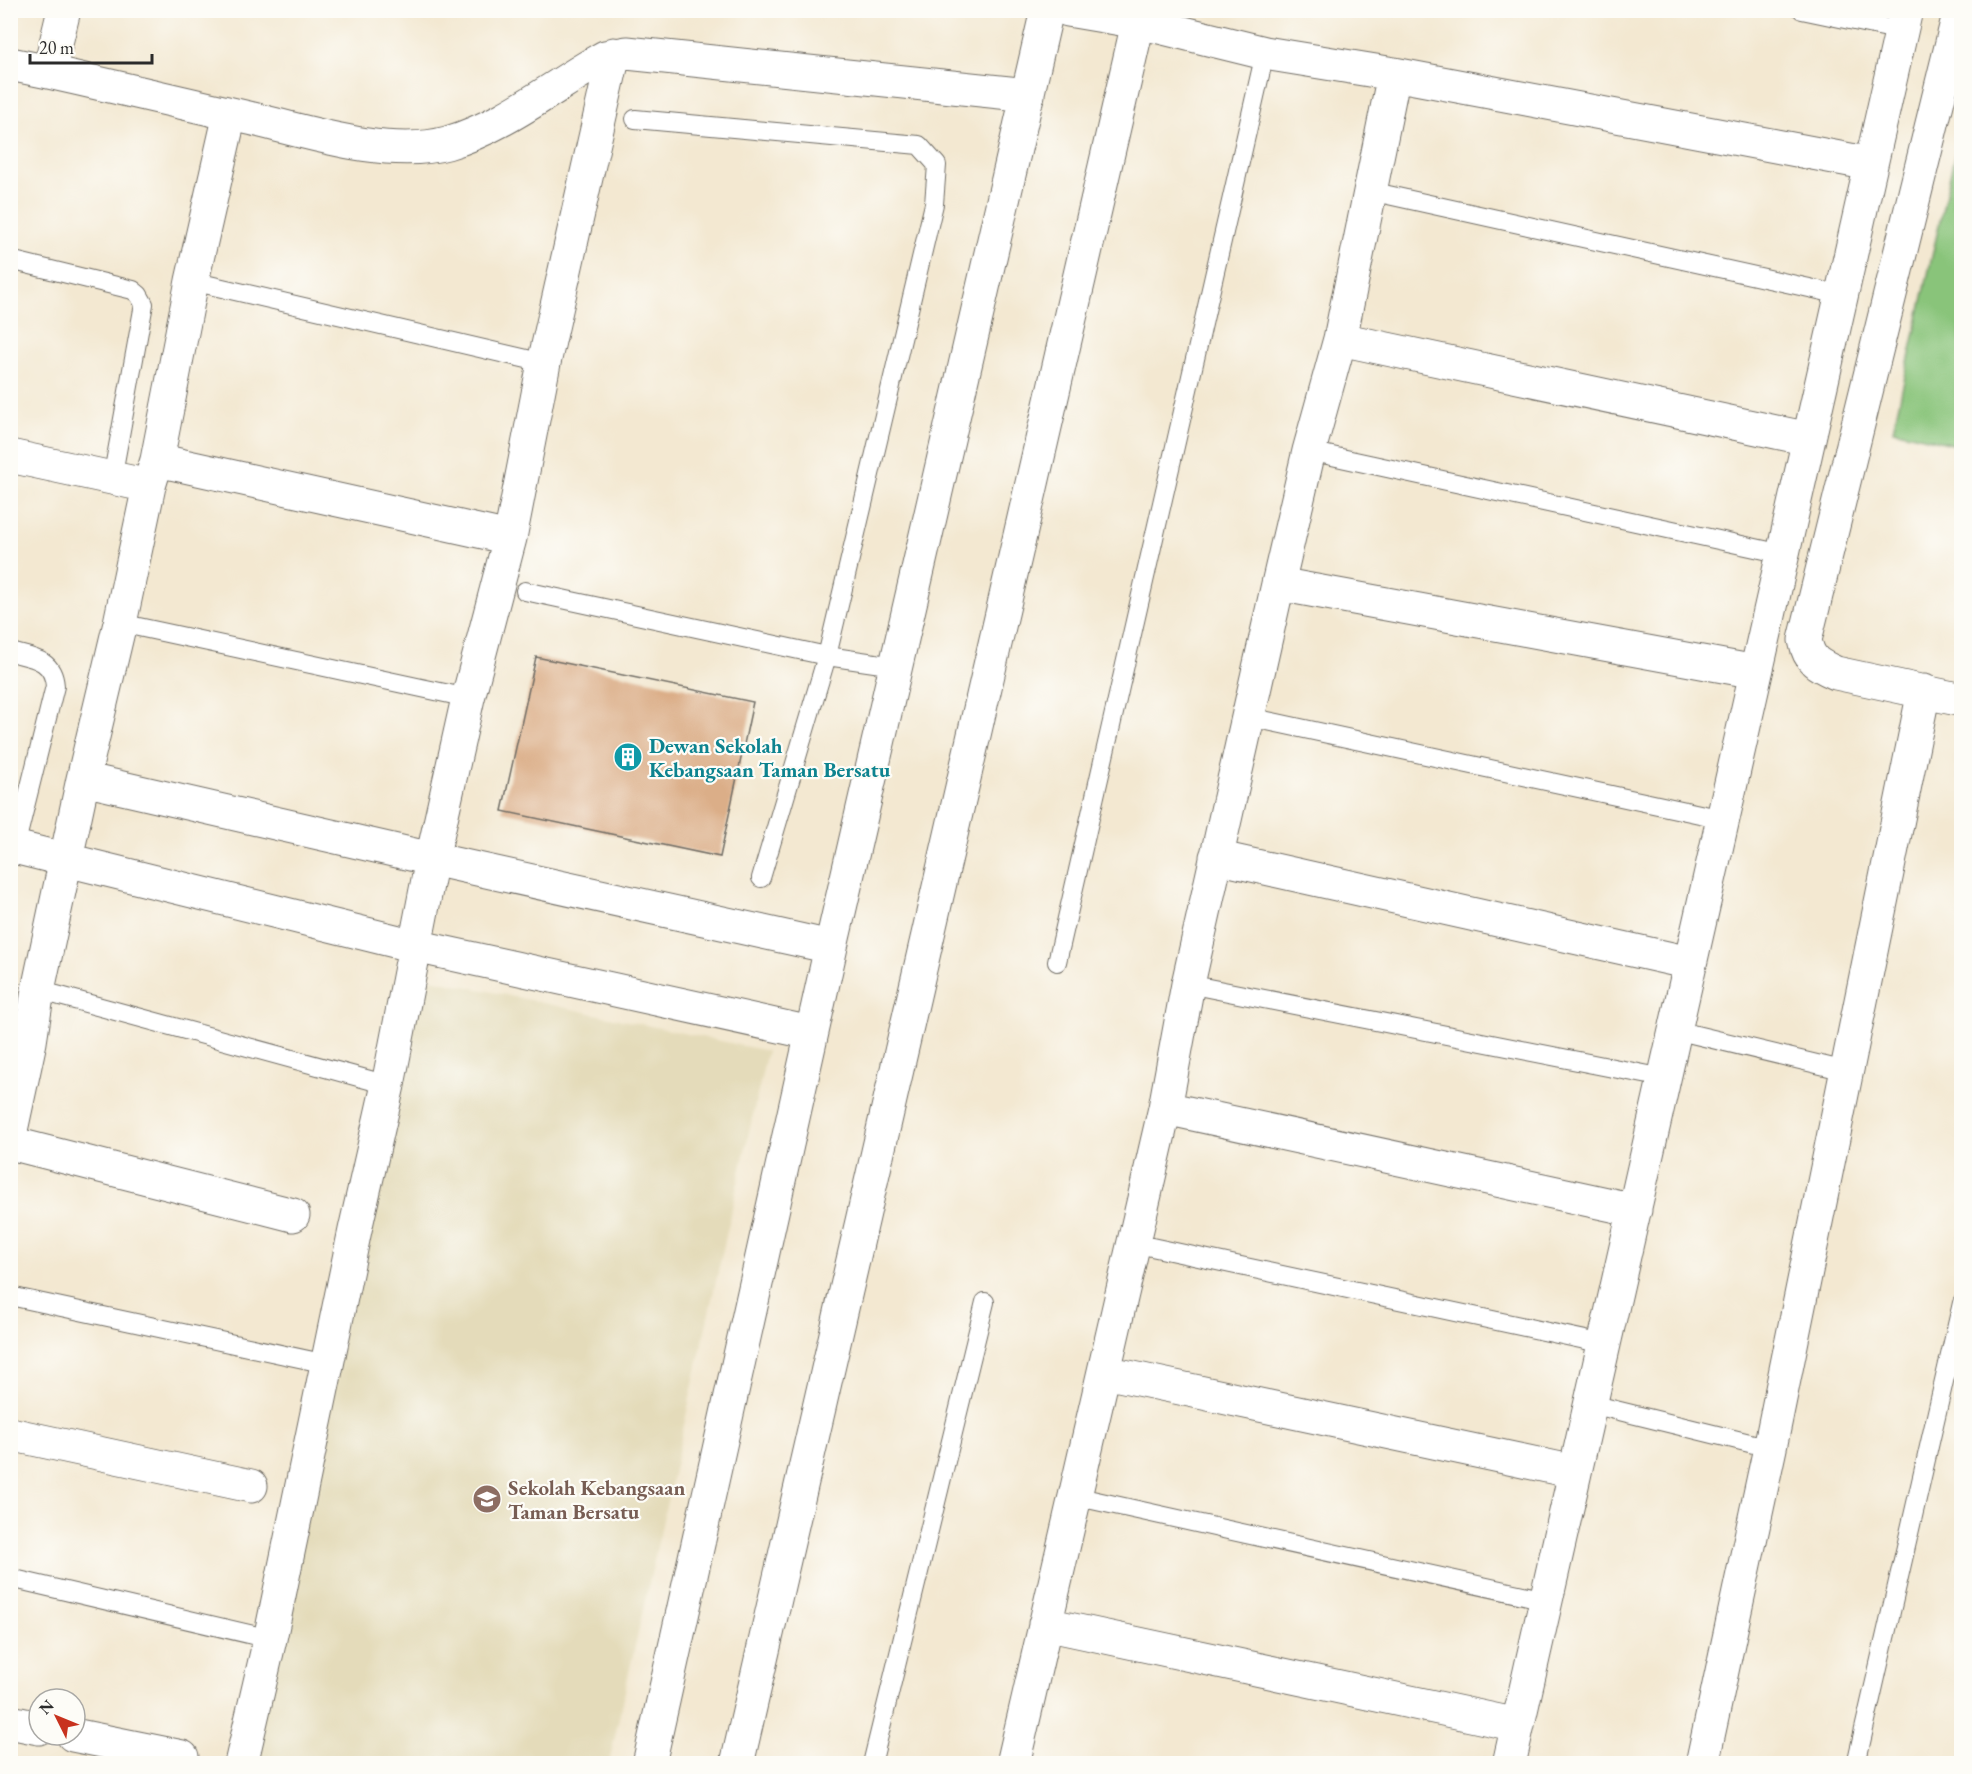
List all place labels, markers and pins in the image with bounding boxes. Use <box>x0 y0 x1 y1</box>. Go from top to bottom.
place label: Dewan Sekolah Kebangsaan Taman Bersatu <box>649 732 891 783</box>
building icon: Dewan Sekolah Kebangsaan Taman Bersatu <box>612 741 644 773</box>
place label: Sekolah Kebangsaan Taman Bersatu <box>508 1474 686 1525</box>
school or university icon: Sekolah Kebangsaan Taman Bersatu <box>471 1483 503 1515</box>

